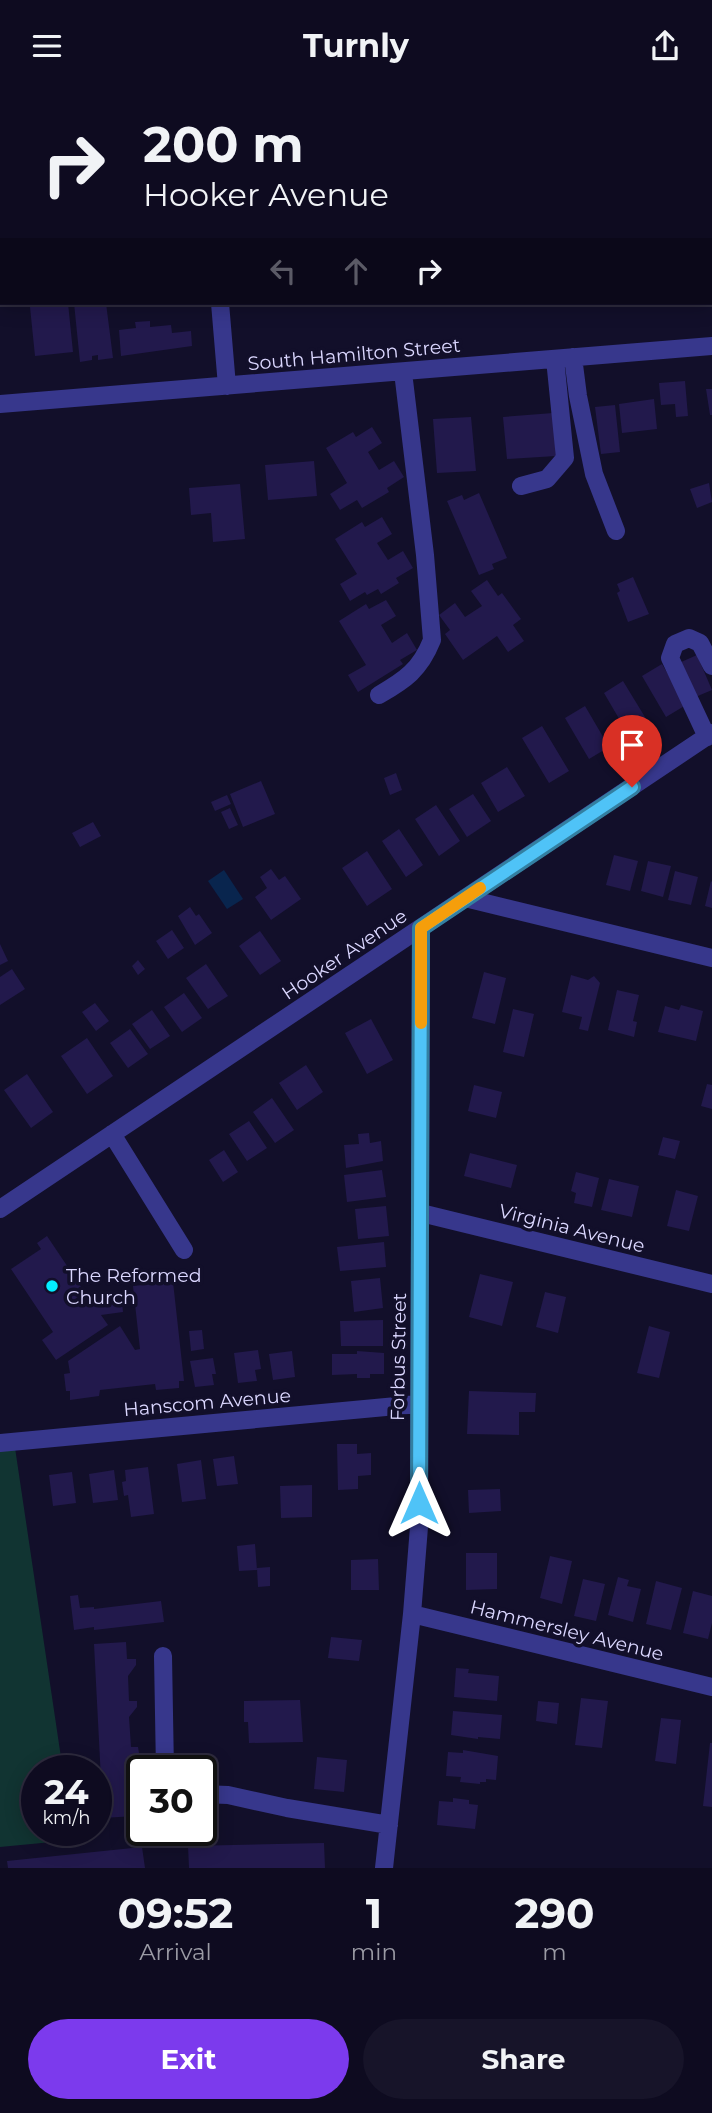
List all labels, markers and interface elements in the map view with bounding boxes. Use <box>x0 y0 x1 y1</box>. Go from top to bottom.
text: Turnly <box>303 26 409 65</box>
icon: menu <box>28 27 66 65</box>
icon: share <box>646 27 684 65</box>
text: 200 m <box>143 115 304 174</box>
icon: right <box>28 119 119 210</box>
text: Hooker Avenue <box>143 175 389 214</box>
icon: left <box>264 252 302 290</box>
icon: ahead <box>337 252 375 290</box>
icon: right <box>410 252 448 290</box>
street label: South Hamilton Street <box>247 334 462 375</box>
pin <box>602 715 662 787</box>
icon: arrive <box>613 726 651 764</box>
street label: Hooker Avenue <box>277 904 411 1005</box>
street label: Virginia Avenue <box>497 1199 647 1258</box>
place label: The Reformed Church <box>66 1264 202 1309</box>
marker: The Reformed Church <box>44 1278 60 1294</box>
street label: Forbus Street <box>386 1292 411 1421</box>
street label: Hanscom Avenue <box>122 1384 292 1421</box>
position arrow <box>382 1466 456 1540</box>
street label: Hammersley Avenue <box>468 1595 666 1666</box>
speed limit sign: 30 <box>126 1755 217 1846</box>
text: 24 <box>44 1770 89 1813</box>
text: km/h <box>42 1807 91 1829</box>
text: 09:52 <box>117 1887 233 1939</box>
text: 1 <box>366 1887 382 1939</box>
text: 290 <box>514 1887 595 1939</box>
text: Arrival <box>139 1938 212 1966</box>
text: min <box>351 1938 397 1966</box>
text: m <box>542 1938 567 1966</box>
button: Exit <box>28 2019 349 2099</box>
button: Share <box>363 2019 684 2099</box>

